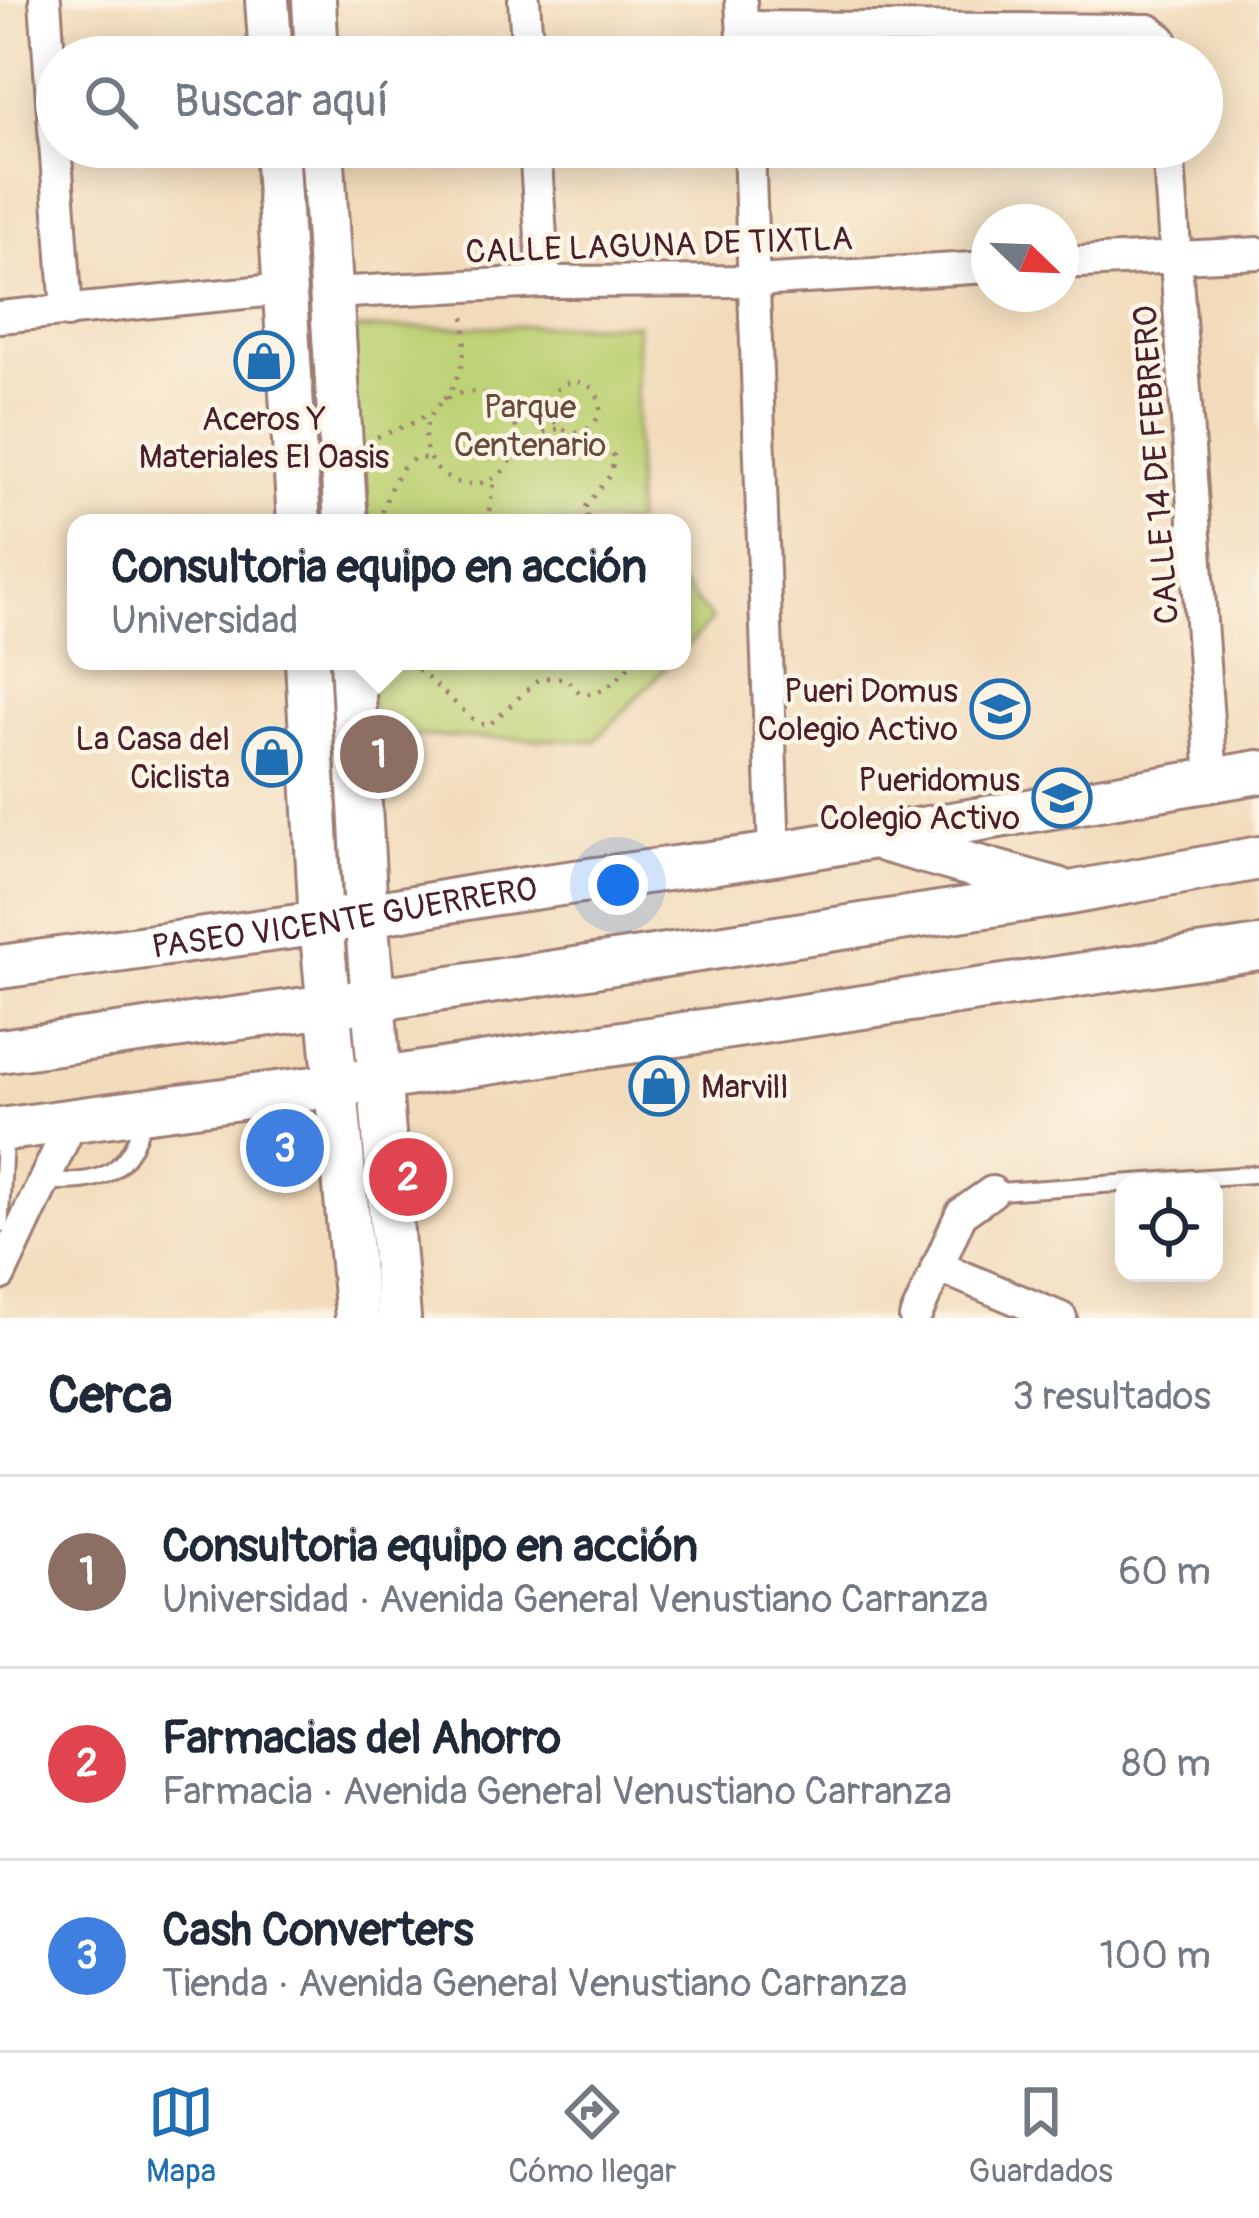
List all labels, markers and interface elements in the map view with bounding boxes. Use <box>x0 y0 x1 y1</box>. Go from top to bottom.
search box <box>36 36 1223 168</box>
icon: search <box>78 69 144 135</box>
text: Buscar aquí <box>174 74 389 130</box>
north arrow <box>971 204 1079 312</box>
street label: CALLE LAGUNA DE TIXTLA <box>465 218 853 273</box>
street label: CALLE 14 DE FEBRERO <box>1125 304 1188 626</box>
shop icon: Aceros Y Materiales El Oasis <box>233 330 295 392</box>
park label: Parque Centenario <box>454 387 606 466</box>
place label: Aceros Y Materiales El Oasis <box>139 399 390 478</box>
popup <box>67 514 691 670</box>
text: Consultoria equipo en acción <box>111 540 647 596</box>
text: Universidad <box>111 596 298 645</box>
place label: Pueri Domus Colegio Activo <box>758 671 958 750</box>
school or university icon: Pueri Domus Colegio Activo <box>969 678 1031 740</box>
pin: 1 <box>340 709 418 799</box>
place label: La Casa del Ciclista <box>75 719 230 798</box>
shop icon: La Casa del Ciclista <box>241 726 303 788</box>
place label: Pueridomus Colegio Activo <box>820 760 1020 839</box>
school or university icon: Pueridomus Colegio Activo <box>1031 767 1093 829</box>
your location <box>588 855 648 915</box>
street label: PASEO VICENTE GUERRERO <box>149 869 540 968</box>
shop icon: Marvill <box>628 1055 690 1117</box>
place label: Marvill <box>701 1067 788 1108</box>
pin: 3 <box>246 1103 324 1193</box>
pin: 2 <box>369 1132 447 1222</box>
map controls <box>1115 1174 1223 1282</box>
button: locate <box>1115 1174 1223 1282</box>
text: Cerca <box>48 1364 172 1428</box>
text: 3 resultados <box>1012 1372 1211 1421</box>
text: Consultoria equipo en acción <box>162 1519 698 1575</box>
text: 1 <box>79 1547 95 1596</box>
text: 60 m <box>1119 1547 1211 1596</box>
text: Universidad · Avenida General Venustiano Carranza <box>162 1575 988 1624</box>
text: Farmacias del Ahorro <box>162 1711 561 1767</box>
text: 2 <box>76 1739 98 1788</box>
text: 80 m <box>1122 1739 1211 1788</box>
text: Farmacia · Avenida General Venustiano Carranza <box>162 1767 952 1816</box>
text: Cash Converters <box>162 1903 474 1959</box>
text: 3 <box>76 1931 98 1980</box>
text: 100 m <box>1099 1931 1211 1980</box>
text: Tienda · Avenida General Venustiano Carranza <box>162 1959 907 2008</box>
tab: Mapa <box>146 2079 216 2192</box>
tab: Cómo llegar <box>508 2079 676 2192</box>
tab: Guardados <box>969 2079 1113 2192</box>

